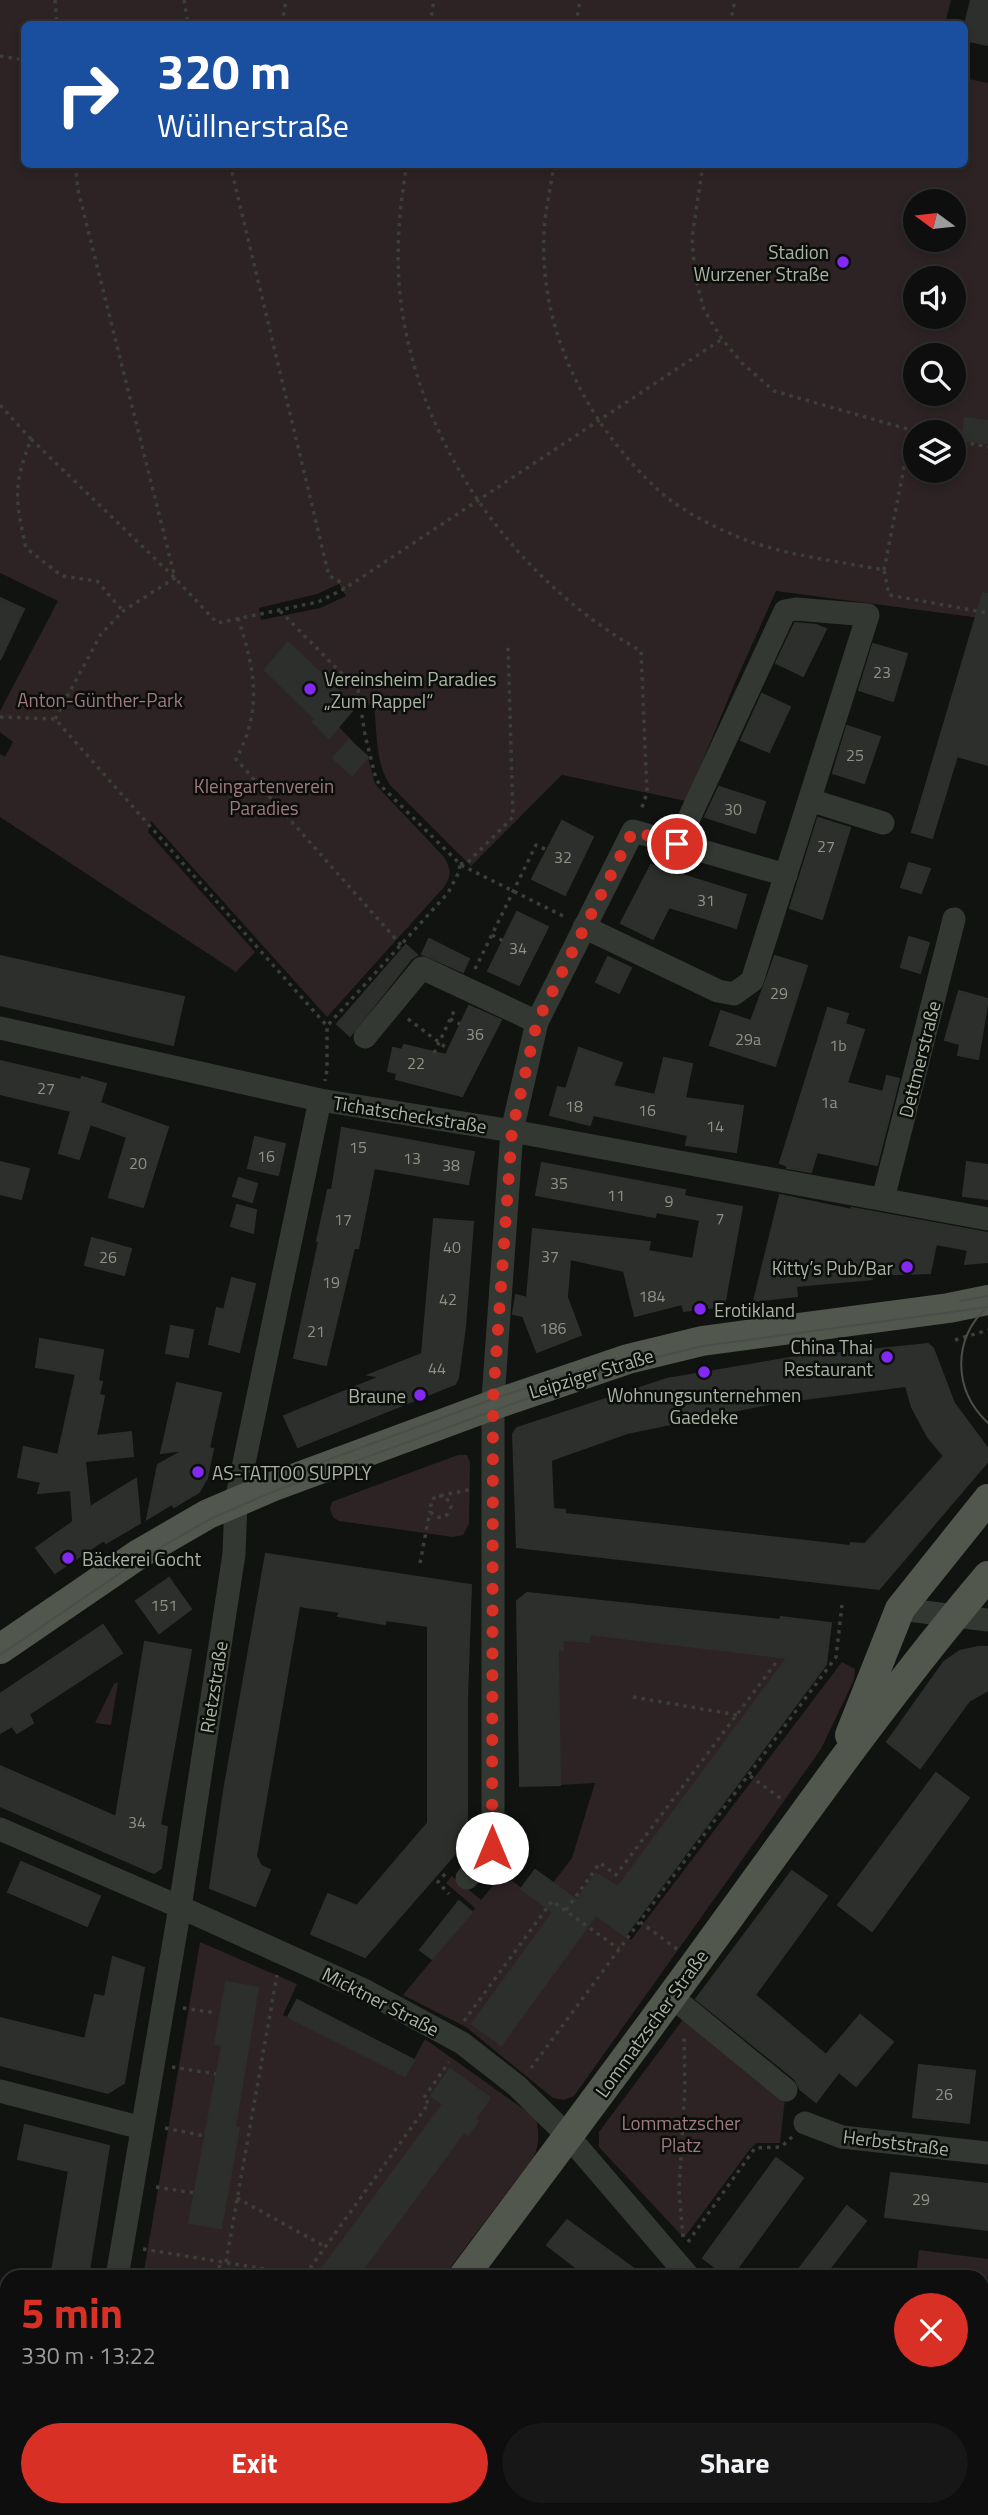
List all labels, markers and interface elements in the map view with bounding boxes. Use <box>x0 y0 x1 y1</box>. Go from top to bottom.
text: 320 m <box>157 33 291 108</box>
icon: right <box>42 49 133 140</box>
text: Wüllnerstraße <box>157 101 349 149</box>
north arrow <box>903 189 966 252</box>
map controls <box>903 189 966 483</box>
place label: Stadion Wurzener Straße <box>694 237 829 288</box>
marker: Stadion Wurzener Straße <box>835 254 851 270</box>
button: sound <box>903 266 966 329</box>
button: search <box>903 343 966 406</box>
button: layers <box>903 420 966 483</box>
house number: 23 <box>873 660 891 684</box>
place label: Vereinsheim Paradies „Zum Rappel“ <box>324 664 497 715</box>
marker: Vereinsheim Paradies „Zum Rappel“ <box>302 681 318 697</box>
park label: Anton-Günther-Park <box>17 685 183 714</box>
house number: 25 <box>846 743 864 767</box>
park label: Kleingartenverein Paradies <box>194 771 334 822</box>
house number: 30 <box>724 797 742 821</box>
pin <box>647 814 707 874</box>
icon: arrive <box>658 825 696 863</box>
house number: 27 <box>817 834 835 858</box>
house number: 32 <box>554 845 572 869</box>
house number: 31 <box>697 888 715 912</box>
house number: 34 <box>509 936 527 960</box>
house number: 29 <box>770 981 788 1005</box>
street label: Dettmerstraße <box>891 998 947 1120</box>
house number: 36 <box>466 1022 484 1046</box>
house number: 29a <box>735 1027 761 1051</box>
house number: 1b <box>829 1033 847 1057</box>
house number: 22 <box>407 1051 425 1075</box>
house number: 27 <box>37 1076 55 1100</box>
street label: Tichatscheckstraße <box>331 1088 489 1140</box>
house number: 1a <box>821 1090 837 1114</box>
house number: 18 <box>565 1094 583 1118</box>
house number: 16 <box>638 1098 656 1122</box>
house number: 14 <box>706 1114 724 1138</box>
house number: 15 <box>349 1135 367 1159</box>
house number: 16 <box>257 1144 275 1168</box>
house number: 13 <box>403 1146 421 1170</box>
house number: 20 <box>129 1151 147 1175</box>
house number: 38 <box>442 1153 460 1177</box>
house number: 35 <box>550 1171 568 1195</box>
house number: 11 <box>607 1183 625 1207</box>
house number: 9 <box>665 1189 674 1213</box>
house number: 7 <box>716 1206 724 1230</box>
house number: 17 <box>334 1207 352 1231</box>
house number: 40 <box>443 1235 461 1259</box>
house number: 37 <box>541 1244 559 1268</box>
house number: 26 <box>99 1245 117 1269</box>
place label: Kitty’s Pub/Bar <box>772 1253 893 1282</box>
marker: Kitty’s Pub/Bar <box>899 1259 915 1275</box>
house number: 19 <box>322 1270 340 1294</box>
house number: 184 <box>639 1284 665 1308</box>
house number: 42 <box>439 1287 457 1311</box>
place label: Erotikland <box>714 1295 795 1324</box>
marker: Erotikland <box>692 1301 708 1317</box>
house number: 186 <box>540 1316 566 1340</box>
house number: 21 <box>307 1319 325 1343</box>
place label: China Thai Restaurant <box>784 1332 873 1383</box>
street label: Leipziger Straße <box>525 1340 657 1406</box>
marker: China Thai Restaurant <box>879 1349 895 1365</box>
house number: 44 <box>428 1356 446 1380</box>
marker: Wohnungsunternehmen Gaedeke <box>696 1364 712 1380</box>
place label: Wohnungsunternehmen Gaedeke <box>607 1380 801 1431</box>
place label: Braune <box>348 1381 406 1410</box>
marker: Braune <box>412 1387 428 1403</box>
place label: AS-TATTOO SUPPLY <box>212 1458 372 1487</box>
marker: AS-TATTOO SUPPLY <box>190 1464 206 1480</box>
place label: Bäckerei Gocht <box>82 1544 201 1573</box>
marker: Bäckerei Gocht <box>60 1550 76 1566</box>
house number: 151 <box>151 1593 177 1617</box>
street label: Rietzstraße <box>191 1639 235 1735</box>
house number: 34 <box>128 1810 146 1834</box>
position arrow <box>455 1811 529 1885</box>
street label: Lommatzscher Straße <box>587 1943 715 2103</box>
street label: Micktner Straße <box>317 1959 445 2043</box>
house number: 26 <box>935 2082 953 2106</box>
park label: Lommatzscher Platz <box>621 2108 741 2159</box>
street label: Herbststraße <box>841 2121 951 2163</box>
house number: 29 <box>912 2187 930 2211</box>
text: 5 min <box>21 2280 123 2344</box>
button: close <box>894 2293 968 2367</box>
text: 330 m · 13:22 <box>21 2338 156 2373</box>
button: Exit <box>21 2423 488 2503</box>
button: Share <box>502 2423 968 2503</box>

